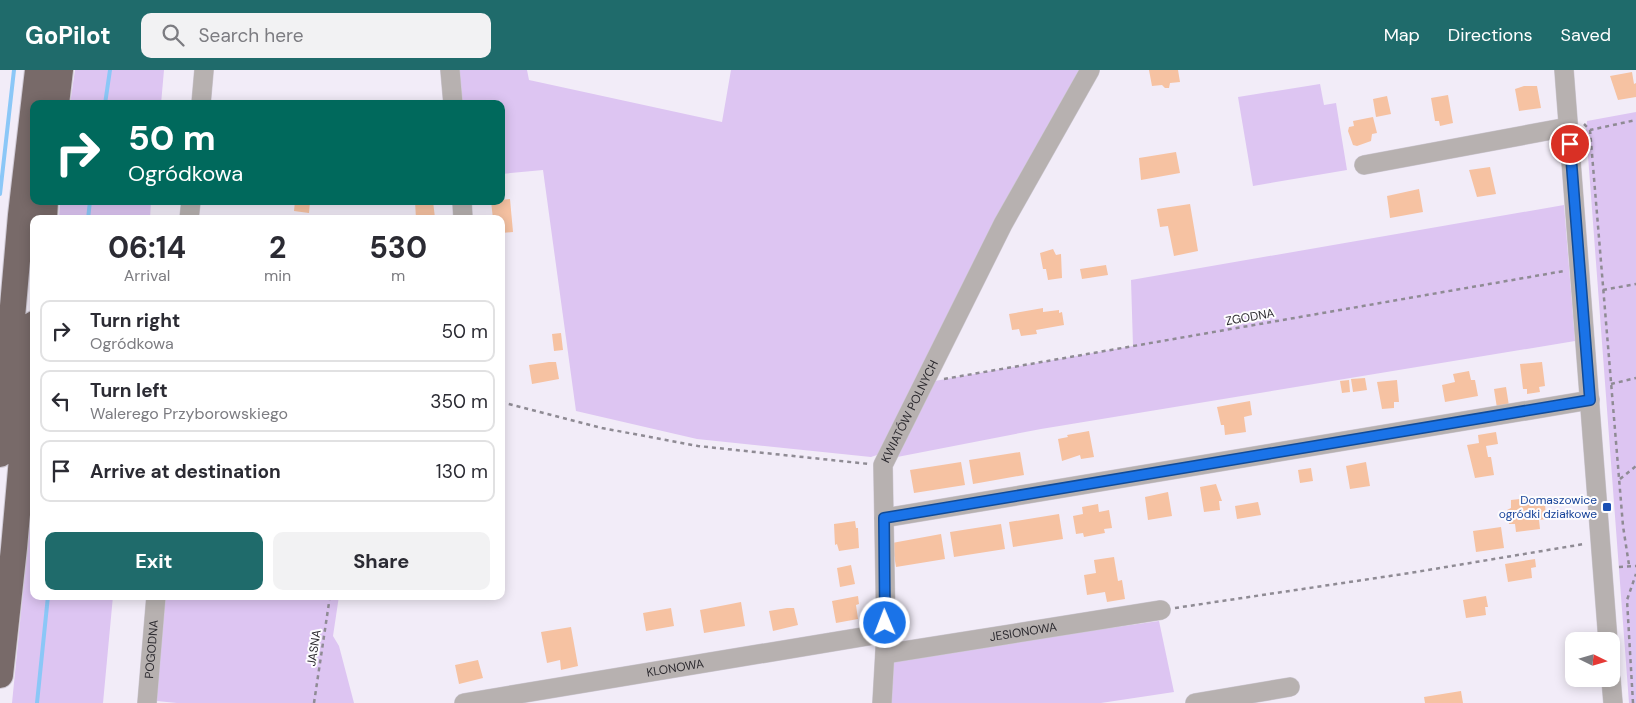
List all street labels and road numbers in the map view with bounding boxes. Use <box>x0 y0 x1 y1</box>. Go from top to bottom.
street label: ZGODNA <box>1224 305 1276 329</box>
street label: KWIATÓW POLNYCH <box>877 357 942 465</box>
street label: POGODNA <box>141 619 162 679</box>
street label: JESIONOWA <box>988 619 1058 645</box>
street label: JASNA <box>303 629 325 667</box>
street label: KLONOWA <box>645 655 705 681</box>

